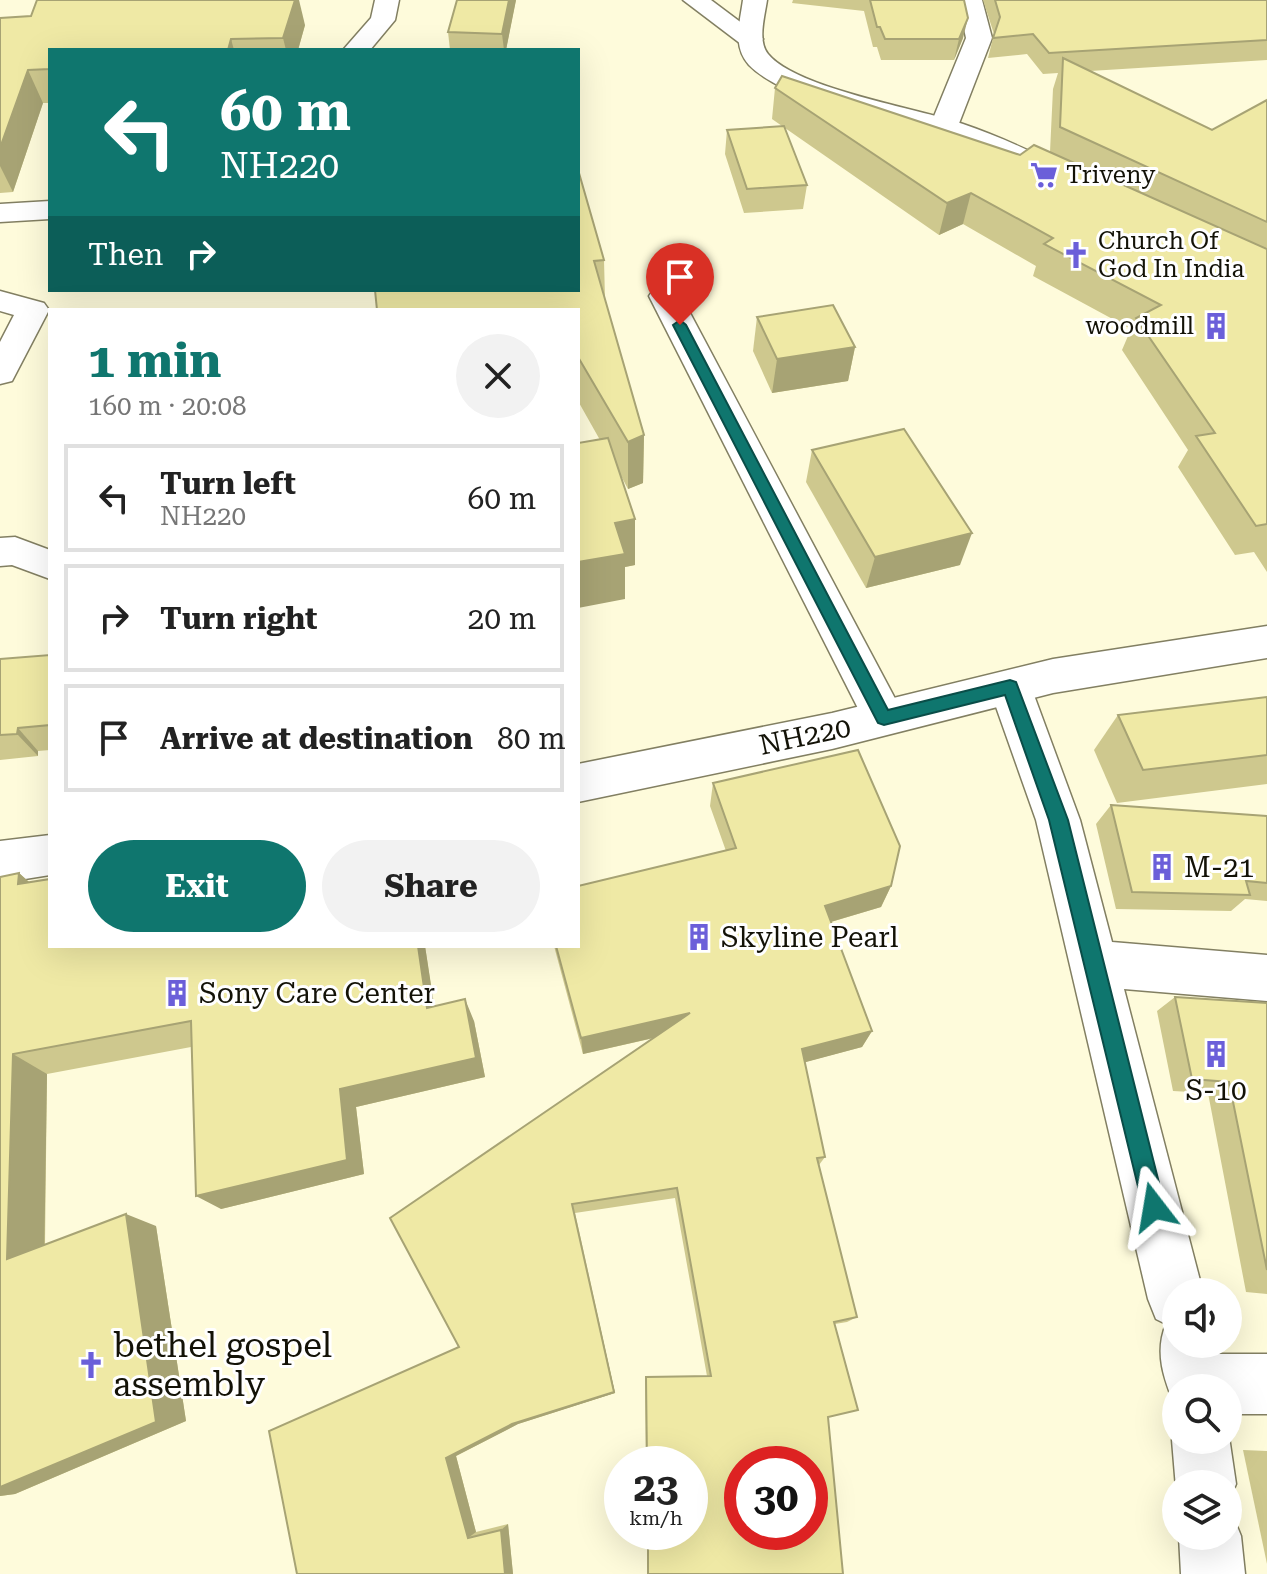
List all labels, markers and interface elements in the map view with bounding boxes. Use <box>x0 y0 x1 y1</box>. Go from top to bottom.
text: 60 m <box>220 78 351 144</box>
icon: left <box>88 80 192 184</box>
text: NH220 <box>220 145 339 187</box>
supermarket icon: Triveny <box>1029 160 1059 190</box>
place label: Triveny <box>1066 161 1156 189</box>
place label: Church Of God In India <box>1098 227 1244 283</box>
icon: right <box>179 232 223 276</box>
text: Then <box>88 237 163 272</box>
church icon: Church Of God In India <box>1061 240 1091 270</box>
pin <box>646 243 714 325</box>
icon: arrive <box>658 255 702 299</box>
building icon: woodmill <box>1201 311 1231 341</box>
place label: woodmill <box>1085 312 1194 340</box>
text: 1 min <box>88 333 221 389</box>
button: close <box>456 334 540 418</box>
text: 160 m · 20:08 <box>88 391 247 421</box>
text: Turn left <box>160 466 296 501</box>
icon: left <box>92 476 136 520</box>
text: 60 m <box>467 481 536 516</box>
text: NH220 <box>160 501 246 531</box>
icon: right <box>92 596 136 640</box>
text: Turn right <box>160 601 317 636</box>
text: 20 m <box>467 601 536 636</box>
street label: NH220 <box>756 710 854 762</box>
icon: arrive <box>92 716 136 760</box>
text: Arrive at destination <box>160 721 473 756</box>
text: 80 m <box>497 721 566 756</box>
button: Exit <box>88 840 306 932</box>
button: Share <box>322 840 540 932</box>
place label: M-21 <box>1184 851 1254 884</box>
building icon: M-21 <box>1147 852 1177 882</box>
place label: Skyline Pearl <box>721 921 899 954</box>
building icon: Skyline Pearl <box>684 922 714 952</box>
place label: Sony Care Center <box>199 977 435 1010</box>
building icon: Sony Care Center <box>162 978 192 1008</box>
building icon: S-10 <box>1201 1039 1231 1069</box>
place label: S-10 <box>1185 1074 1247 1107</box>
position arrow <box>1112 1165 1196 1249</box>
map controls <box>1162 1278 1242 1550</box>
button: sound <box>1162 1278 1242 1358</box>
place label: bethel gospel assembly <box>113 1325 332 1404</box>
church icon: bethel gospel assembly <box>76 1350 106 1380</box>
button: search <box>1162 1374 1242 1454</box>
speed limit sign: 30 <box>724 1446 828 1550</box>
text: 23 <box>634 1464 678 1511</box>
button: layers <box>1162 1470 1242 1550</box>
text: km/h <box>629 1506 683 1530</box>

